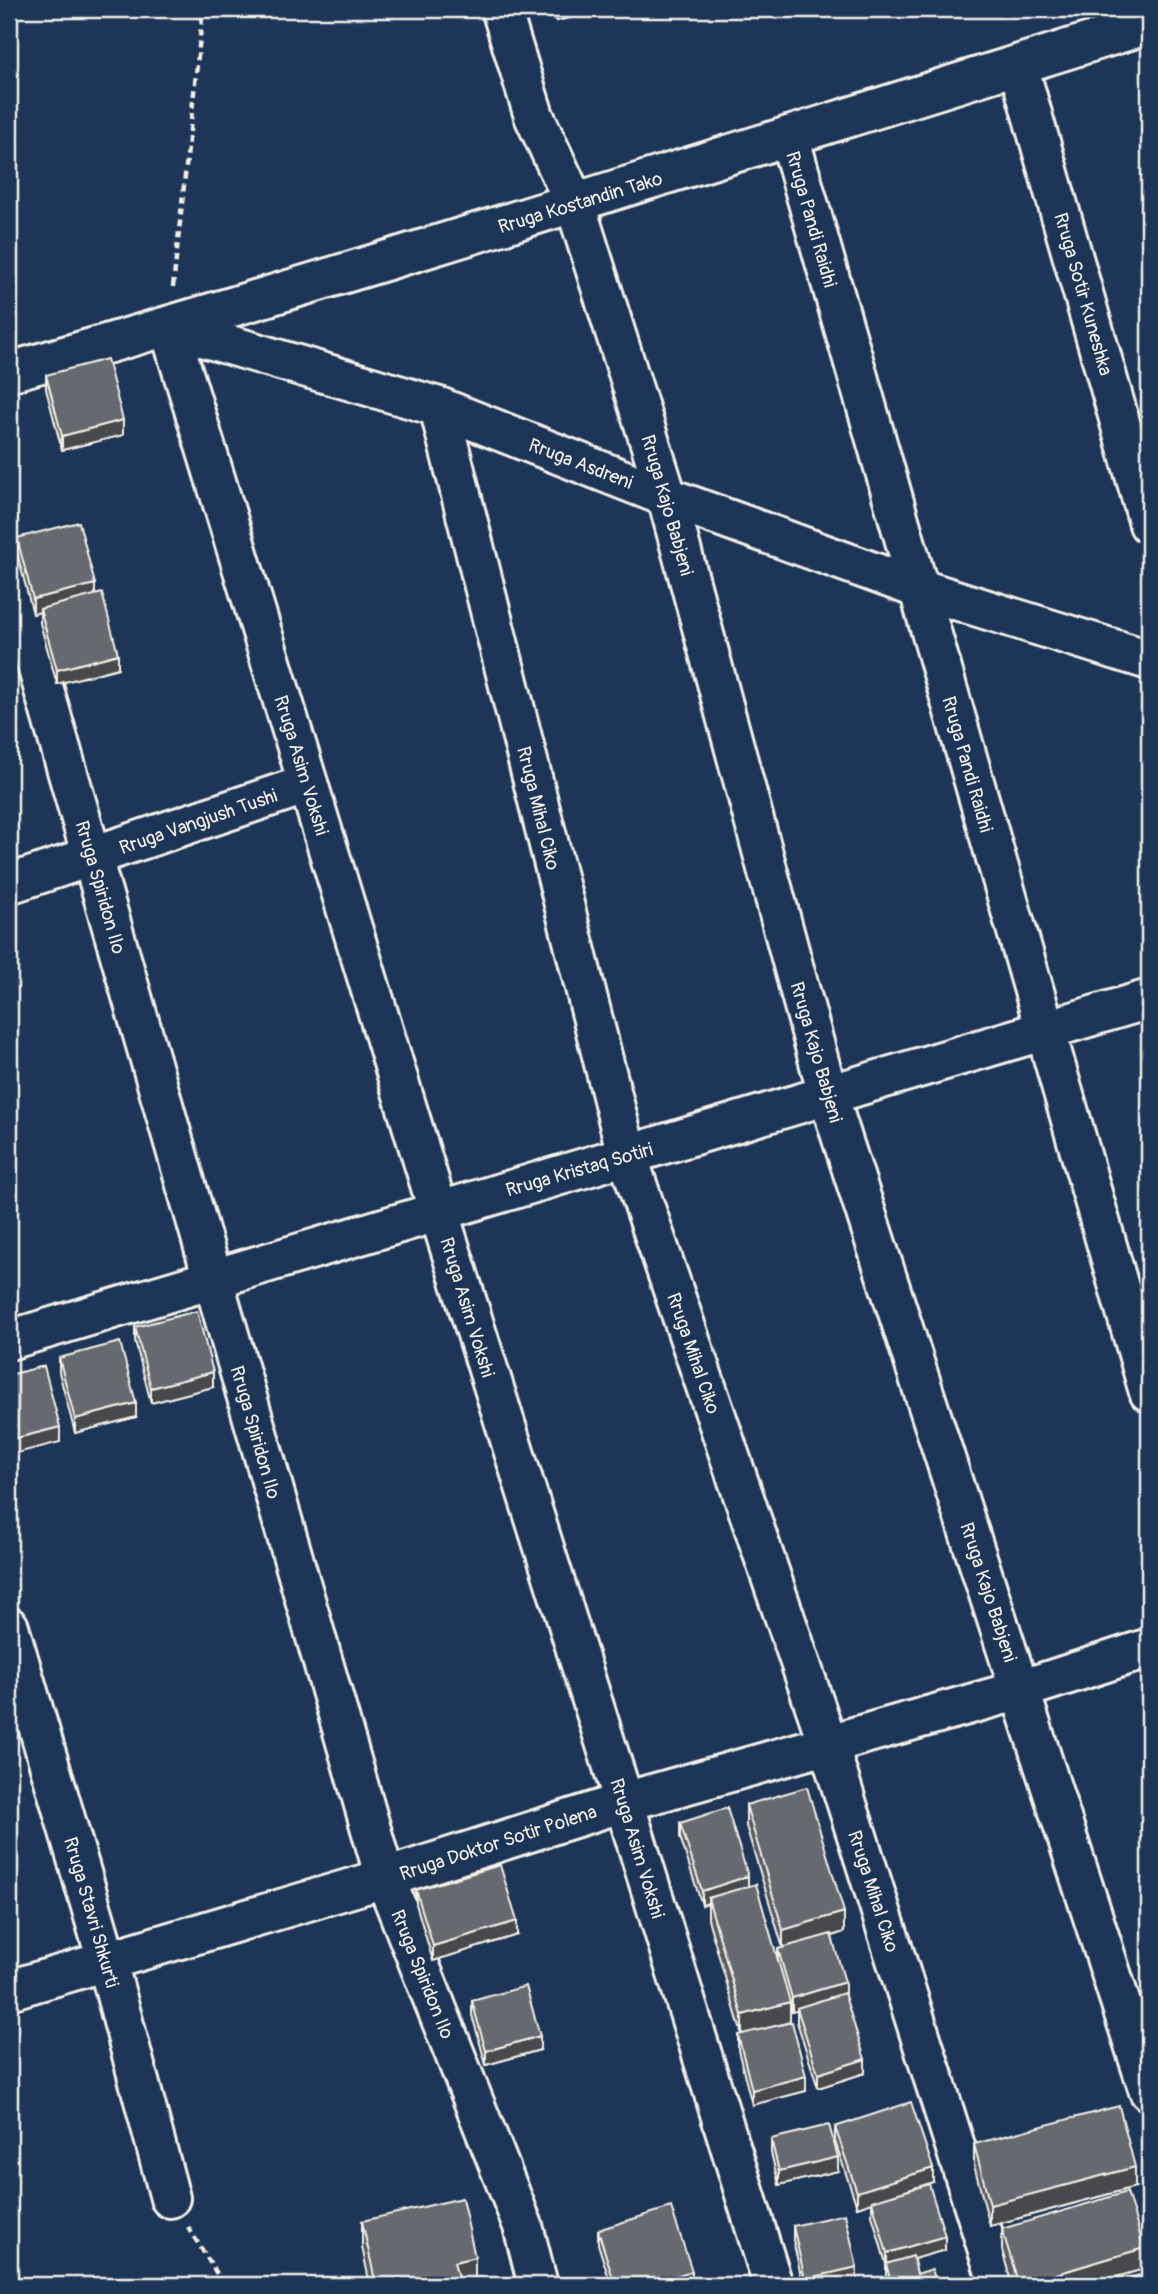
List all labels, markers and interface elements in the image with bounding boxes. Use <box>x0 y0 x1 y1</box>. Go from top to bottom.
street label: Rruga Pandi Raidhi <box>780 148 842 290</box>
street label: Rruga Kostandin Tako <box>495 167 665 239</box>
street label: Rruga Sotir Kuneshka <box>1048 210 1118 379</box>
street label: Rruga Kajo Babjeni <box>635 432 699 578</box>
street label: Rruga Asdreni <box>525 433 636 495</box>
street label: Rruga Asim Vokshi <box>268 692 334 838</box>
street label: Rruga Pandi Raidhi <box>936 693 998 835</box>
street label: Rruga Mihal Ciko <box>511 744 565 873</box>
street label: Rruga Vangjush Tushi <box>116 784 280 860</box>
street label: Rruga Spiridon Ilo <box>70 818 131 957</box>
street label: Rruga Kajo Babjeni <box>784 979 848 1125</box>
street label: Rruga Kristaq Sotiri <box>503 1137 656 1202</box>
street label: Rruga Asim Vokshi <box>434 1234 500 1380</box>
street label: Rruga Mihal Ciko <box>661 1290 725 1417</box>
street label: Rruga Spiridon Ilo <box>225 1363 286 1502</box>
street label: Rruga Kajo Babjeni <box>954 1520 1022 1665</box>
street label: Rruga Asim Vokshi <box>604 1775 670 1921</box>
street label: Rruga Doktor Sotir Polena <box>397 1800 600 1886</box>
street label: Rruga Mihal Ciko <box>842 1827 904 1955</box>
street label: Rruga Stavri Shkurti <box>58 1834 124 1990</box>
street label: Rruga Spiridon Ilo <box>385 1906 459 2043</box>

